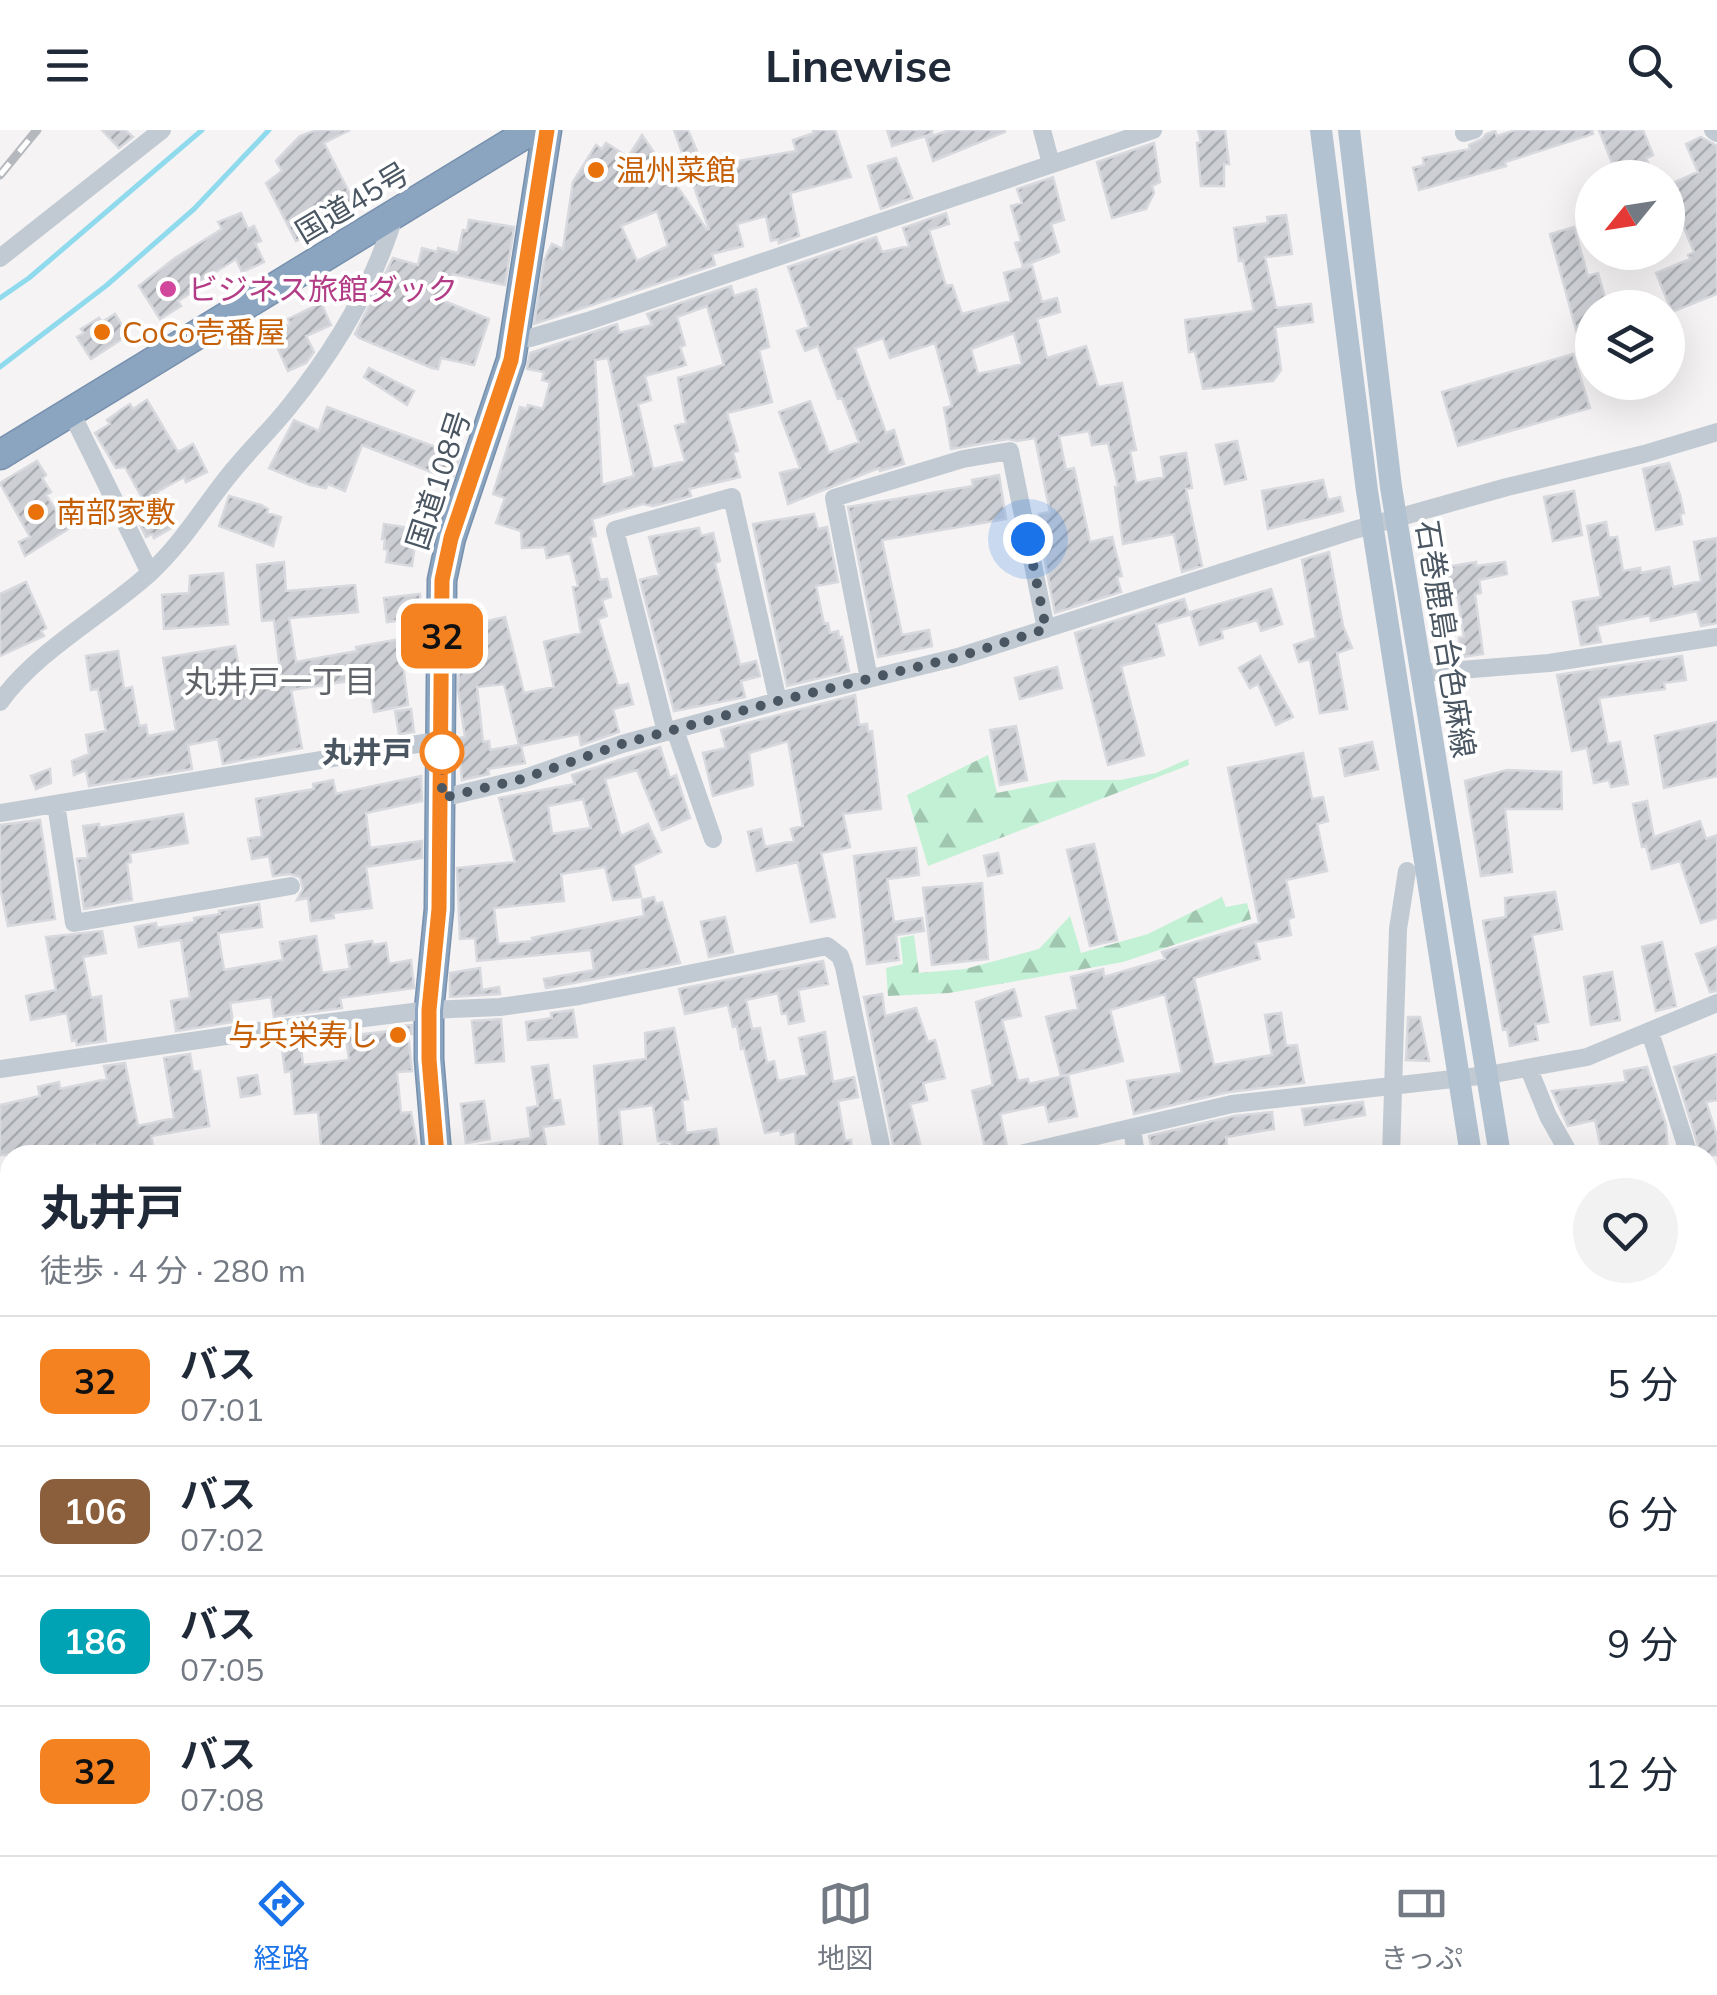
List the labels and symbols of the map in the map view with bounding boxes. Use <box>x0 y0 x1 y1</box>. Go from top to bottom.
place label: 温州菜館 <box>616 151 736 189</box>
street label: 国道45号 <box>288 153 416 251</box>
marker: 温州菜館 <box>585 159 607 181</box>
north arrow <box>1575 160 1685 270</box>
place label: ビジネス旅館ダック <box>188 270 458 308</box>
marker: ビジネス旅館ダック <box>157 278 179 300</box>
place label: CoCo壱番屋 <box>122 313 285 351</box>
marker: CoCo壱番屋 <box>91 321 113 343</box>
street label: 国道108号 <box>398 406 478 554</box>
place label: 南部家敷 <box>56 493 176 531</box>
marker: 南部家敷 <box>25 501 47 523</box>
your location <box>1003 514 1053 564</box>
street label: 石巻鹿島台色麻線 <box>1408 518 1484 760</box>
line badge: 32 <box>397 604 487 668</box>
district label: 丸井戸一丁目 <box>184 661 376 701</box>
marker: 丸井戸 <box>421 731 463 773</box>
place label: 丸井戸 <box>322 733 412 771</box>
place label: 与兵栄寿し <box>228 1016 378 1054</box>
marker: 与兵栄寿し <box>387 1024 409 1046</box>

